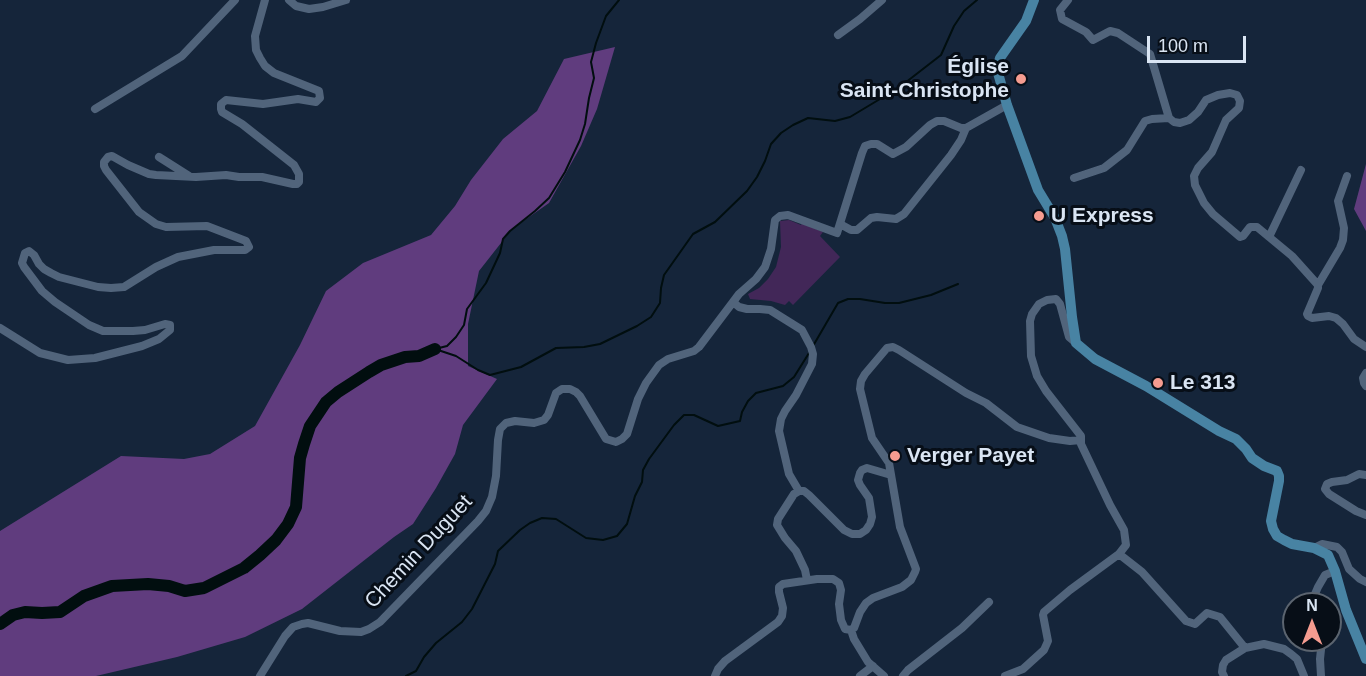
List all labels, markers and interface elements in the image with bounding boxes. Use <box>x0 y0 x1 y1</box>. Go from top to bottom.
scale bar <box>1150 24 1249 62</box>
text: 100 m <box>1158 36 1208 56</box>
place label: Église Saint-Christophe <box>840 54 1009 104</box>
marker: Église Saint-Christophe <box>1014 72 1028 86</box>
place label: U Express <box>1051 203 1154 229</box>
marker: U Express <box>1032 209 1046 223</box>
place label: Le 313 <box>1170 370 1235 396</box>
marker: Le 313 <box>1151 376 1165 390</box>
place label: Verger Payet <box>907 443 1034 469</box>
marker: Verger Payet <box>888 449 902 463</box>
street label: Chemin Duguet <box>360 490 478 614</box>
north arrow <box>1282 592 1342 652</box>
text: N <box>1306 597 1318 614</box>

